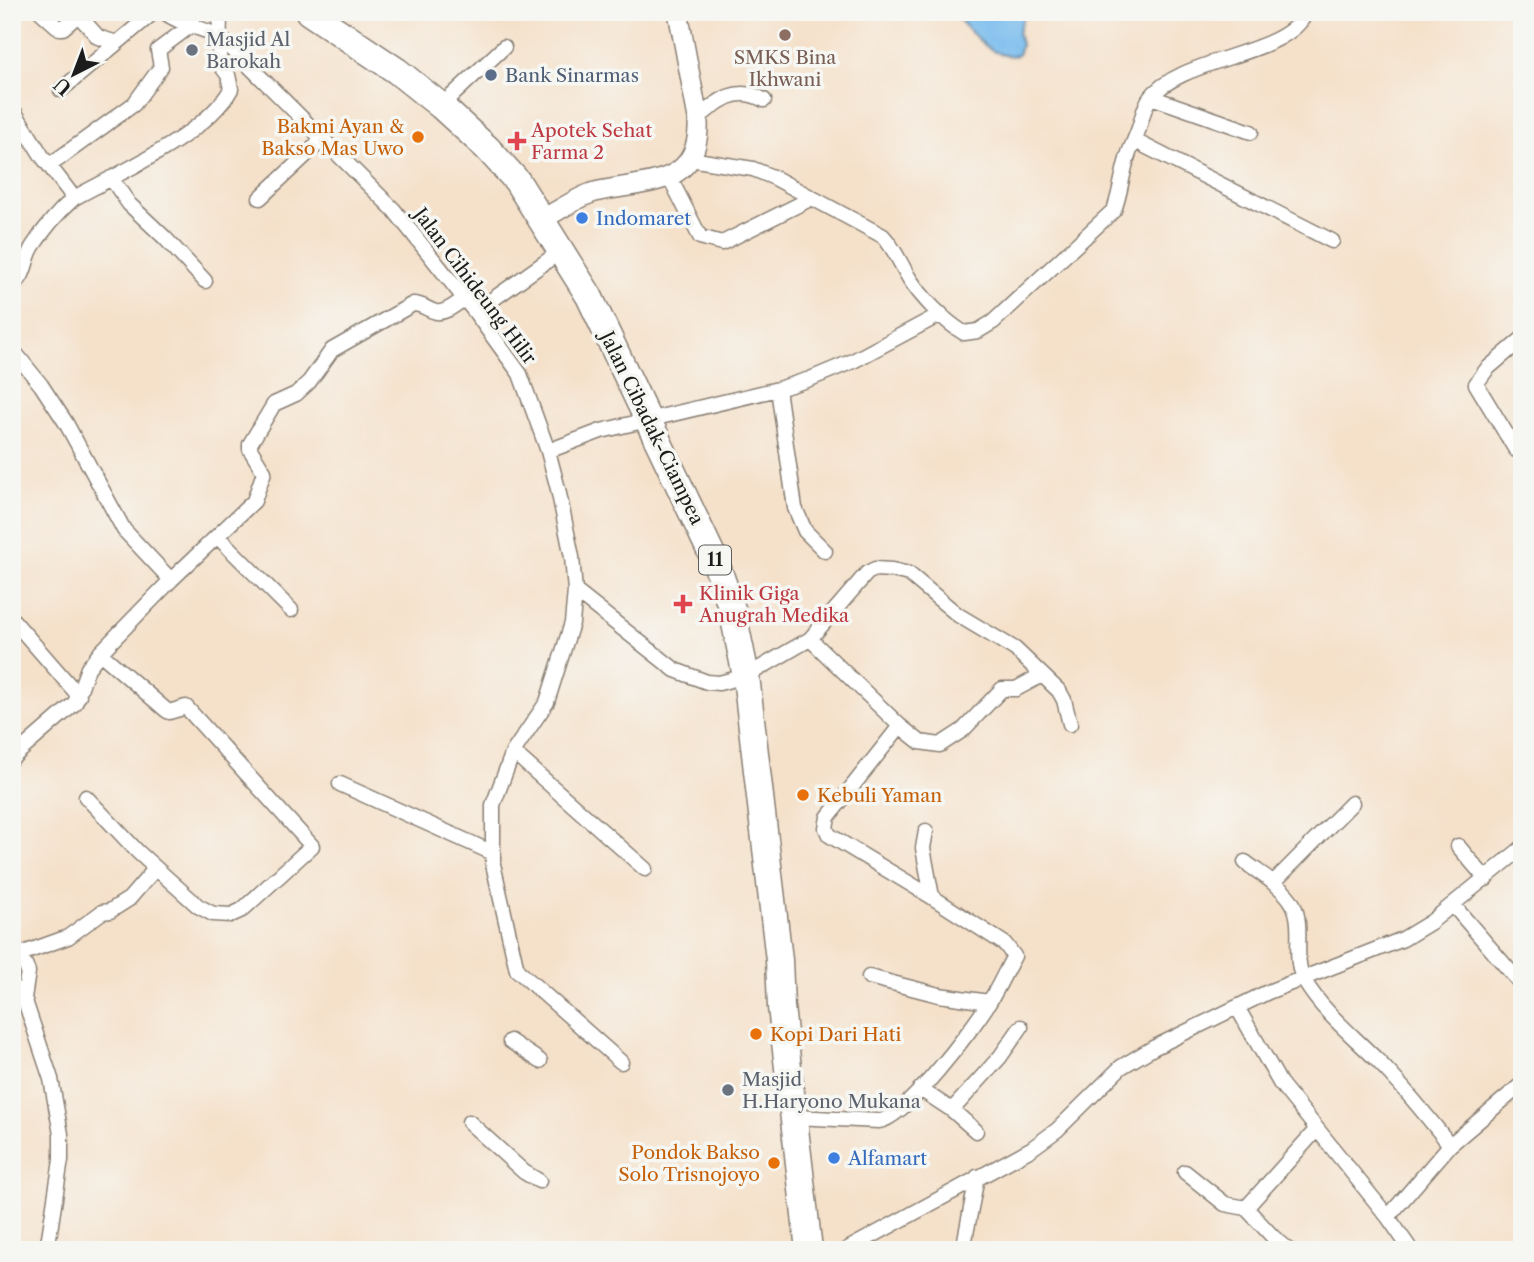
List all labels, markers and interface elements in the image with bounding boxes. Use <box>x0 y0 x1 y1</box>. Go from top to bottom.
marker: SMKS Bina Ikhwani <box>777 27 793 43</box>
place label: Masjid Al Barokah <box>206 28 290 73</box>
north arrow <box>38 38 108 108</box>
marker: Masjid Al Barokah <box>184 42 200 58</box>
place label: SMKS Bina Ikhwani <box>734 46 836 91</box>
place label: Bank Sinarmas <box>505 64 639 87</box>
marker: Bank Sinarmas <box>483 67 499 83</box>
text: U <box>49 72 76 100</box>
place label: Bakmi Ayan & Bakso Mas Uwo <box>261 115 405 160</box>
place label: Apotek Sehat Farma 2 <box>530 119 652 164</box>
marker: Bakmi Ayan & Bakso Mas Uwo <box>410 129 426 145</box>
marker: Apotek Sehat Farma 2 <box>509 133 525 149</box>
street label: Jalan Cihideung Hilir <box>407 201 541 369</box>
place label: Indomaret <box>596 207 691 230</box>
marker: Indomaret <box>574 210 590 226</box>
street label: Jalan Cibadak-Ciampea <box>594 325 709 528</box>
road number: 11 <box>699 546 731 574</box>
place label: Klinik Giga Anugrah Medika <box>698 582 849 627</box>
marker: Klinik Giga Anugrah Medika <box>673 594 693 614</box>
place label: Kebuli Yaman <box>817 784 942 807</box>
marker: Kebuli Yaman <box>795 787 811 803</box>
place label: Kopi Dari Hati <box>770 1023 901 1046</box>
marker: Kopi Dari Hati <box>748 1026 764 1042</box>
place label: Masjid H.Haryono Mukana <box>742 1068 921 1113</box>
marker: Masjid H.Haryono Mukana <box>720 1082 736 1098</box>
place label: Pondok Bakso Solo Trisnojoyo <box>618 1141 760 1186</box>
place label: Alfamart <box>847 1147 927 1170</box>
marker: Alfamart <box>826 1150 842 1166</box>
marker: Pondok Bakso Solo Trisnojoyo <box>766 1155 782 1171</box>

